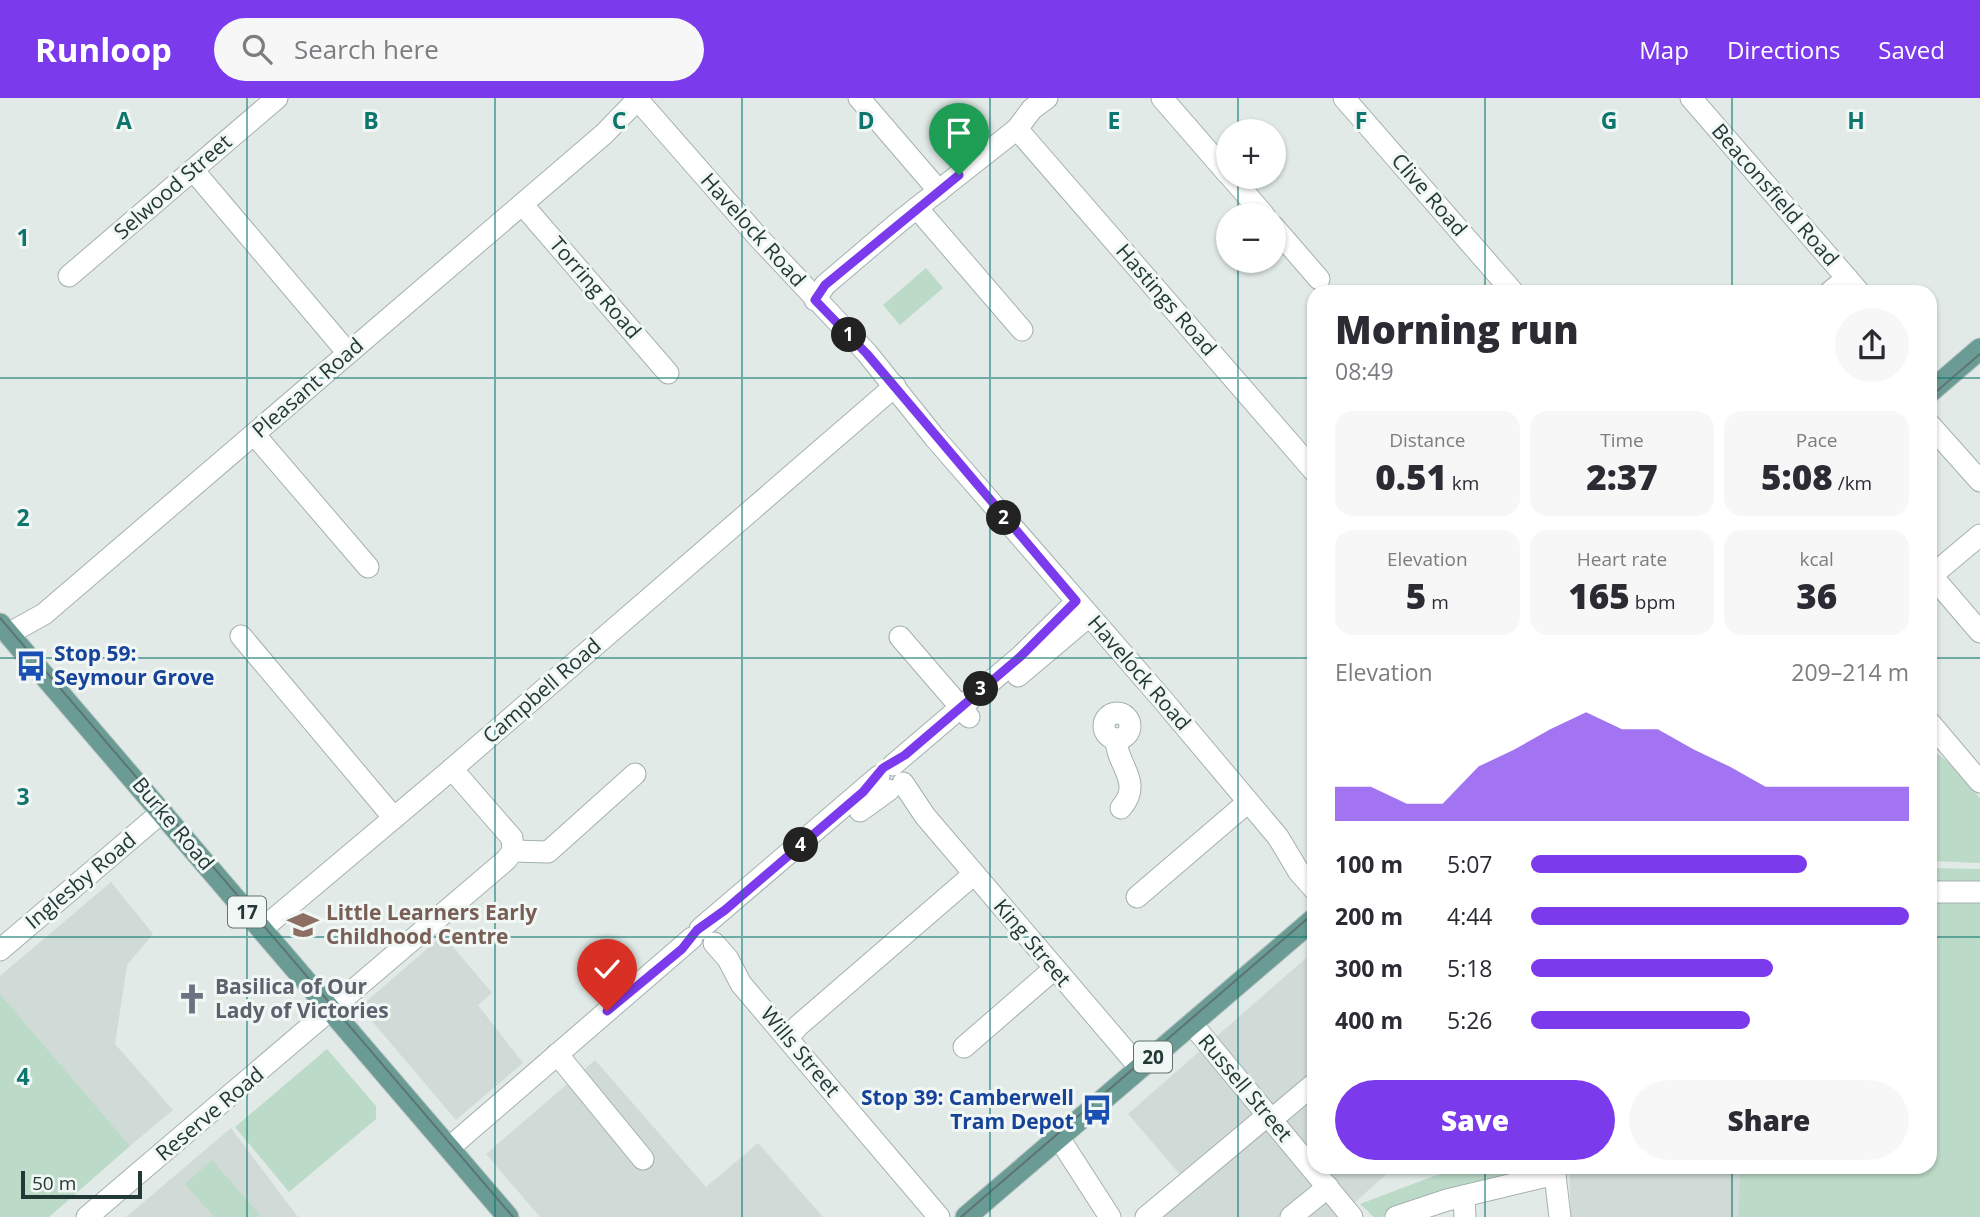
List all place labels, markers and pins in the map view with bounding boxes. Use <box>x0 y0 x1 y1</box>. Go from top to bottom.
pin <box>929 103 989 175</box>
pin: 1 <box>832 317 866 352</box>
pin: 2 <box>986 500 1021 536</box>
place label: Stop 59: Seymour Grove <box>54 639 214 691</box>
bus stop icon: Stop 59: Seymour Grove <box>14 649 48 683</box>
pin: 3 <box>964 672 998 706</box>
pin: 4 <box>784 828 818 862</box>
place label: Little Learners Early Childhood Centre <box>326 898 537 950</box>
school or university icon: Little Learners Early Childhood Centre <box>286 908 320 942</box>
pin <box>577 939 637 1011</box>
place label: Basilica of Our Lady of Victories <box>215 972 389 1024</box>
church icon: Basilica of Our Lady of Victories <box>175 982 209 1016</box>
place label: Stop 39: Camberwell Tram Depot <box>861 1083 1074 1135</box>
bus stop icon: Stop 39: Camberwell Tram Depot <box>1080 1093 1114 1127</box>

